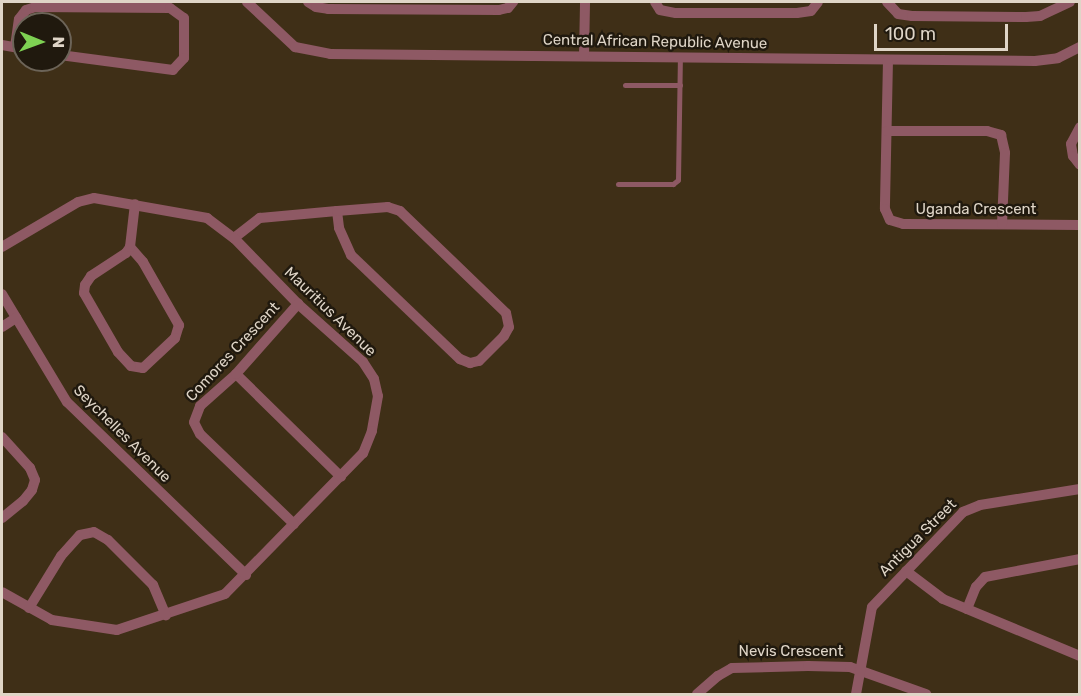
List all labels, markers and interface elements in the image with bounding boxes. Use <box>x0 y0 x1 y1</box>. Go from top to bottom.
north arrow <box>12 12 72 72</box>
scale bar <box>877 12 1010 50</box>
text: 100 m <box>885 23 936 45</box>
street label: Central African Republic Avenue <box>542 31 768 53</box>
text: N <box>49 36 68 48</box>
street label: Uganda Crescent <box>916 201 1036 219</box>
street label: Mauritius Avenue <box>280 264 380 360</box>
street label: Comores Crescent <box>182 299 284 405</box>
street label: Seychelles Avenue <box>69 381 175 487</box>
street label: Antigua Street <box>876 496 960 580</box>
street label: Nevis Crescent <box>739 643 843 661</box>

